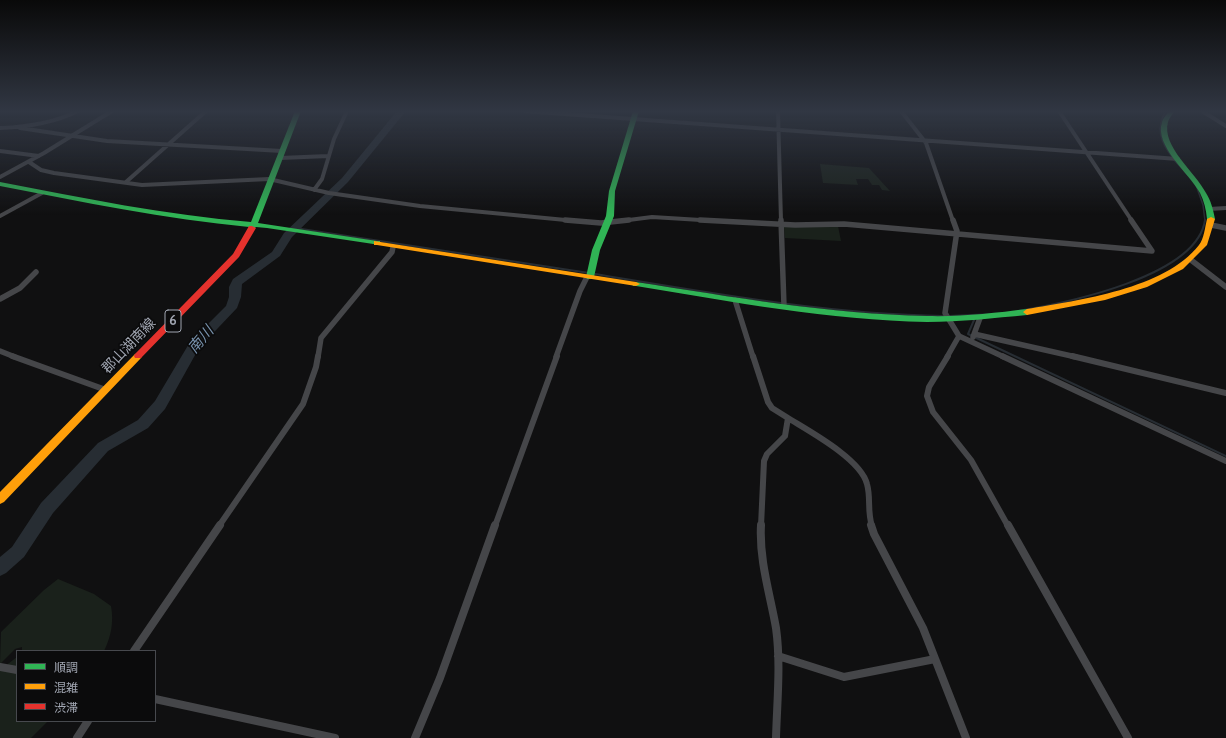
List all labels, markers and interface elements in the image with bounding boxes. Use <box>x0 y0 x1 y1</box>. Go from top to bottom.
road number: 6 <box>165 310 181 332</box>
street label: 郡山湖南線 <box>99 315 159 377</box>
water label: 南川 <box>184 323 218 357</box>
legend <box>16 650 156 722</box>
text: 順調 <box>54 660 78 675</box>
text: 混雑 <box>54 680 78 695</box>
text: 渋滞 <box>54 700 78 715</box>

